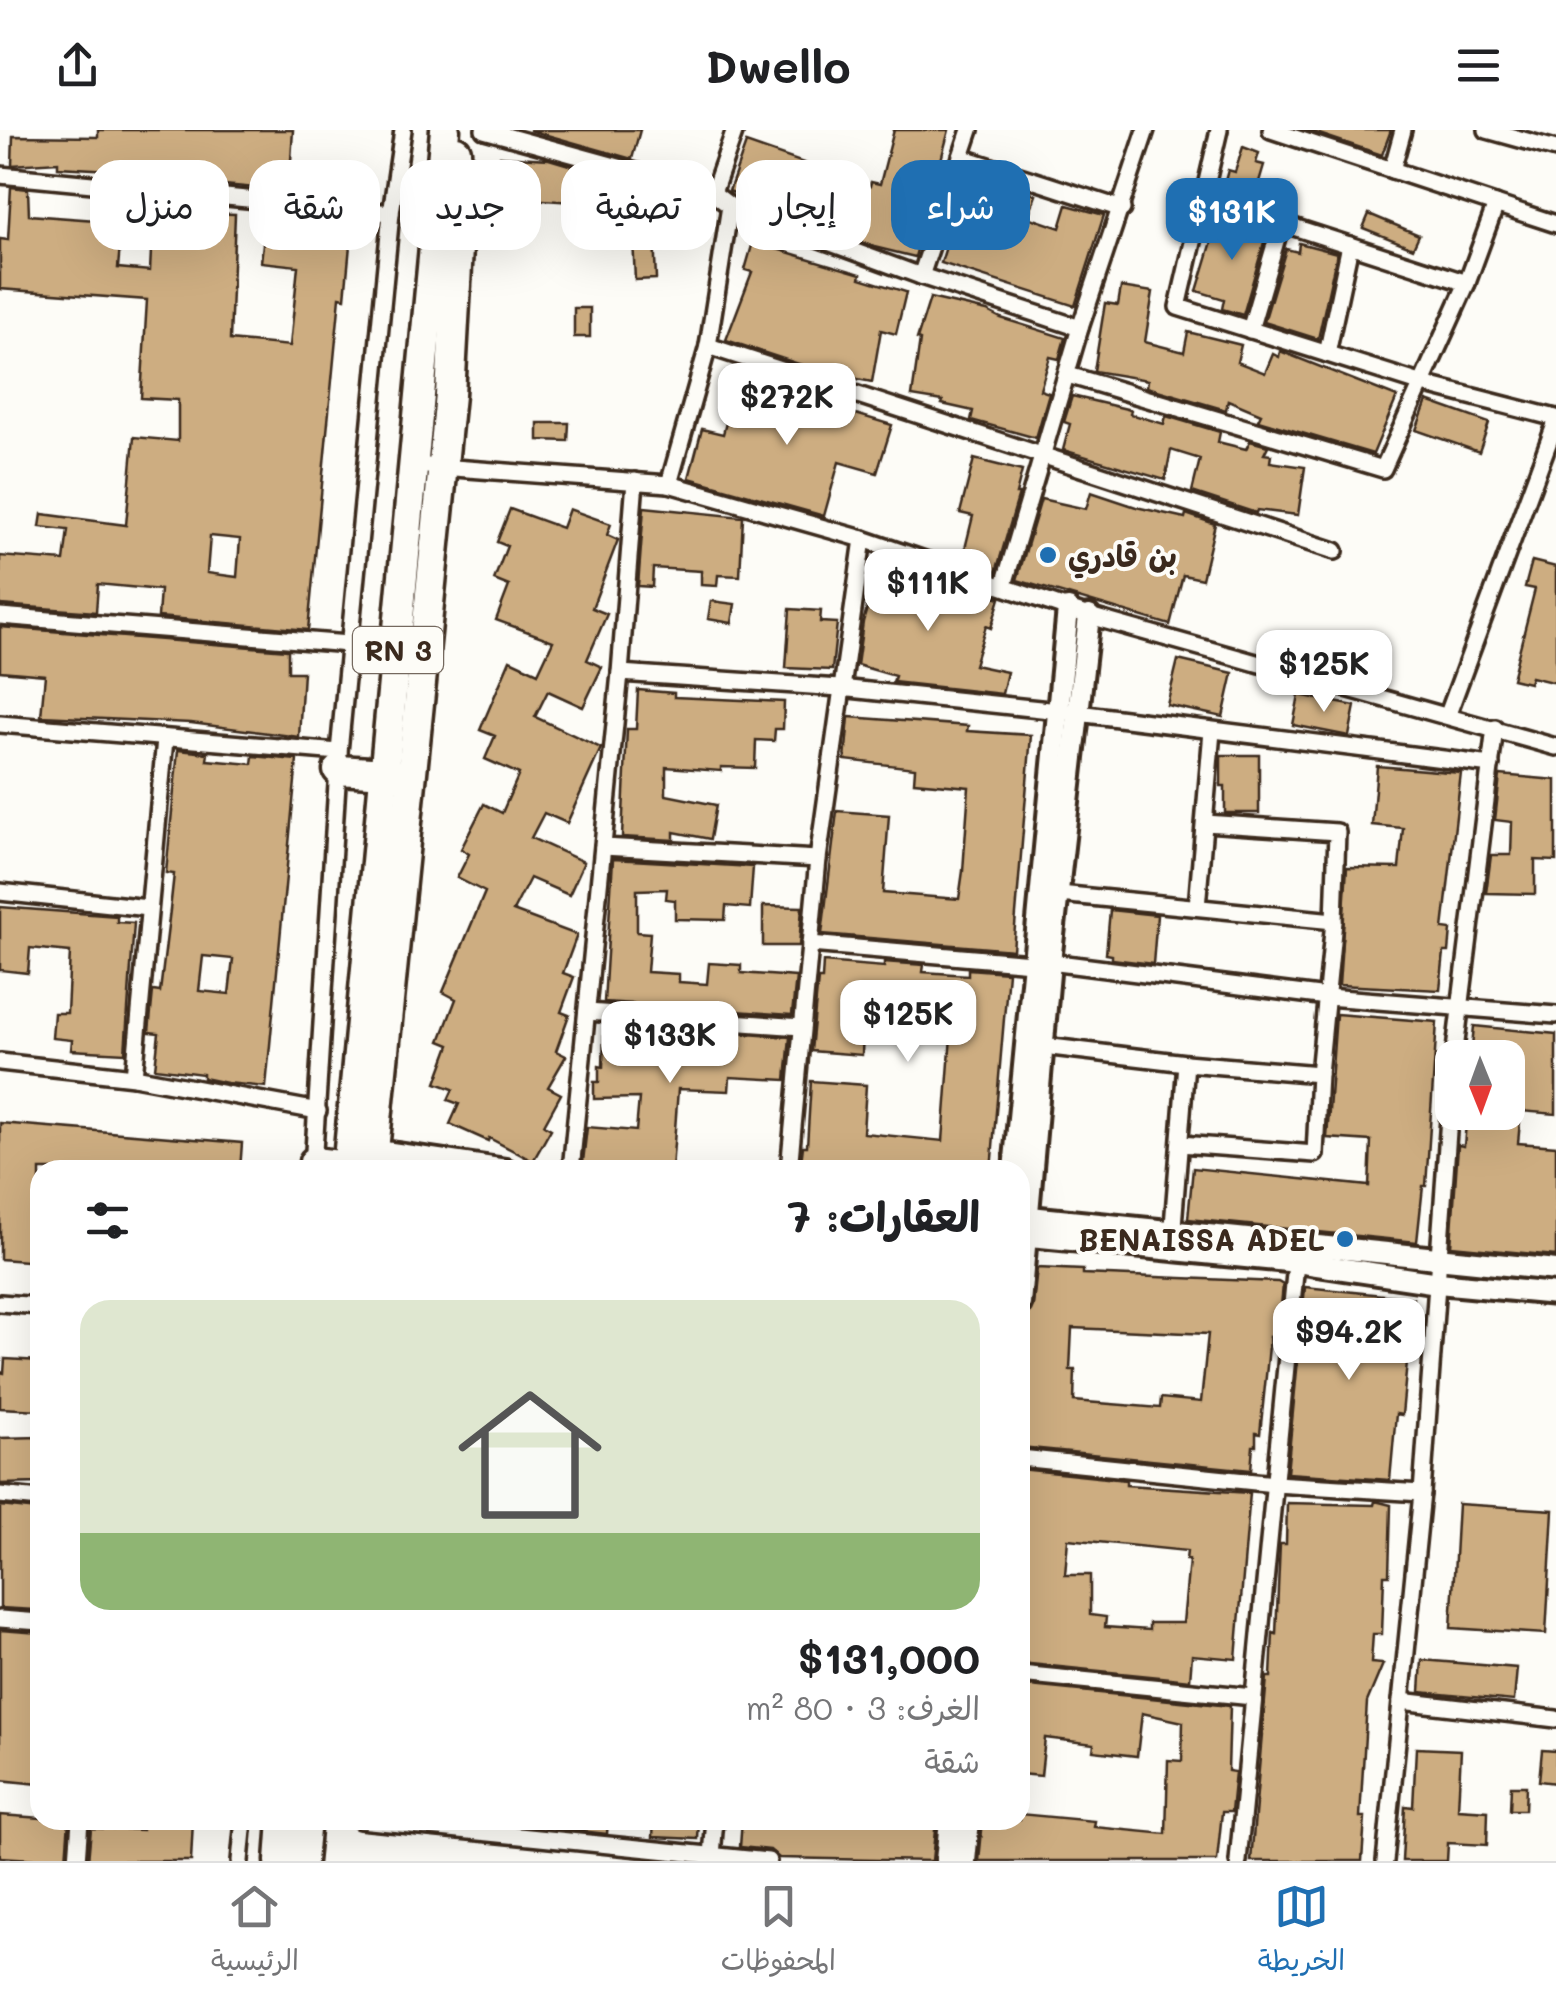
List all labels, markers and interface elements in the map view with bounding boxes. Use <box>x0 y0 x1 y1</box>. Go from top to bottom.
text: Dwello <box>705 36 851 94</box>
icon: share <box>50 38 105 93</box>
icon: menu <box>1451 38 1506 93</box>
chip: منزل <box>90 160 229 250</box>
chip: شقة <box>249 160 380 250</box>
chip: جديد <box>400 160 541 250</box>
chip: تصفية <box>561 160 716 250</box>
chip: إيجار <box>736 160 871 250</box>
chip: شراء <box>891 160 1030 250</box>
pin: $131K <box>1162 178 1302 263</box>
text: $131K <box>1188 189 1276 231</box>
pin: $272K <box>717 363 857 448</box>
text: $272K <box>740 374 834 416</box>
place label: بن قادري <box>1068 535 1177 579</box>
marker: بن قادري <box>1037 544 1059 566</box>
pin: $111K <box>858 549 998 634</box>
text: $111K <box>886 560 970 602</box>
road number: RN 3 <box>353 627 443 673</box>
pin: $125K <box>1254 630 1394 715</box>
text: $125K <box>1278 641 1370 683</box>
pin: $125K <box>838 980 978 1065</box>
text: $125K <box>862 991 954 1033</box>
pin: $133K <box>600 1001 740 1086</box>
text: $133K <box>623 1012 717 1054</box>
north arrow <box>1435 1040 1525 1130</box>
map controls <box>1435 1040 1525 1130</box>
text: العقارات: 7 <box>787 1188 980 1243</box>
icon: filters <box>80 1193 135 1248</box>
place label: BENAISSA ADEL <box>1078 1219 1325 1259</box>
marker: BENAISSA ADEL <box>1334 1228 1356 1250</box>
pin: $94.2K <box>1268 1298 1430 1383</box>
text: $94.2K <box>1295 1309 1403 1351</box>
icon: home <box>440 1365 620 1545</box>
text: $131,000 <box>798 1630 980 1685</box>
text: الغرف: 3 · 80 m² <box>746 1686 980 1728</box>
text: شقة <box>924 1739 980 1781</box>
tab: الرئيسية <box>211 1879 299 1985</box>
tab: المحفوظات <box>721 1879 836 1985</box>
tab: الخريطة <box>1258 1879 1345 1985</box>

